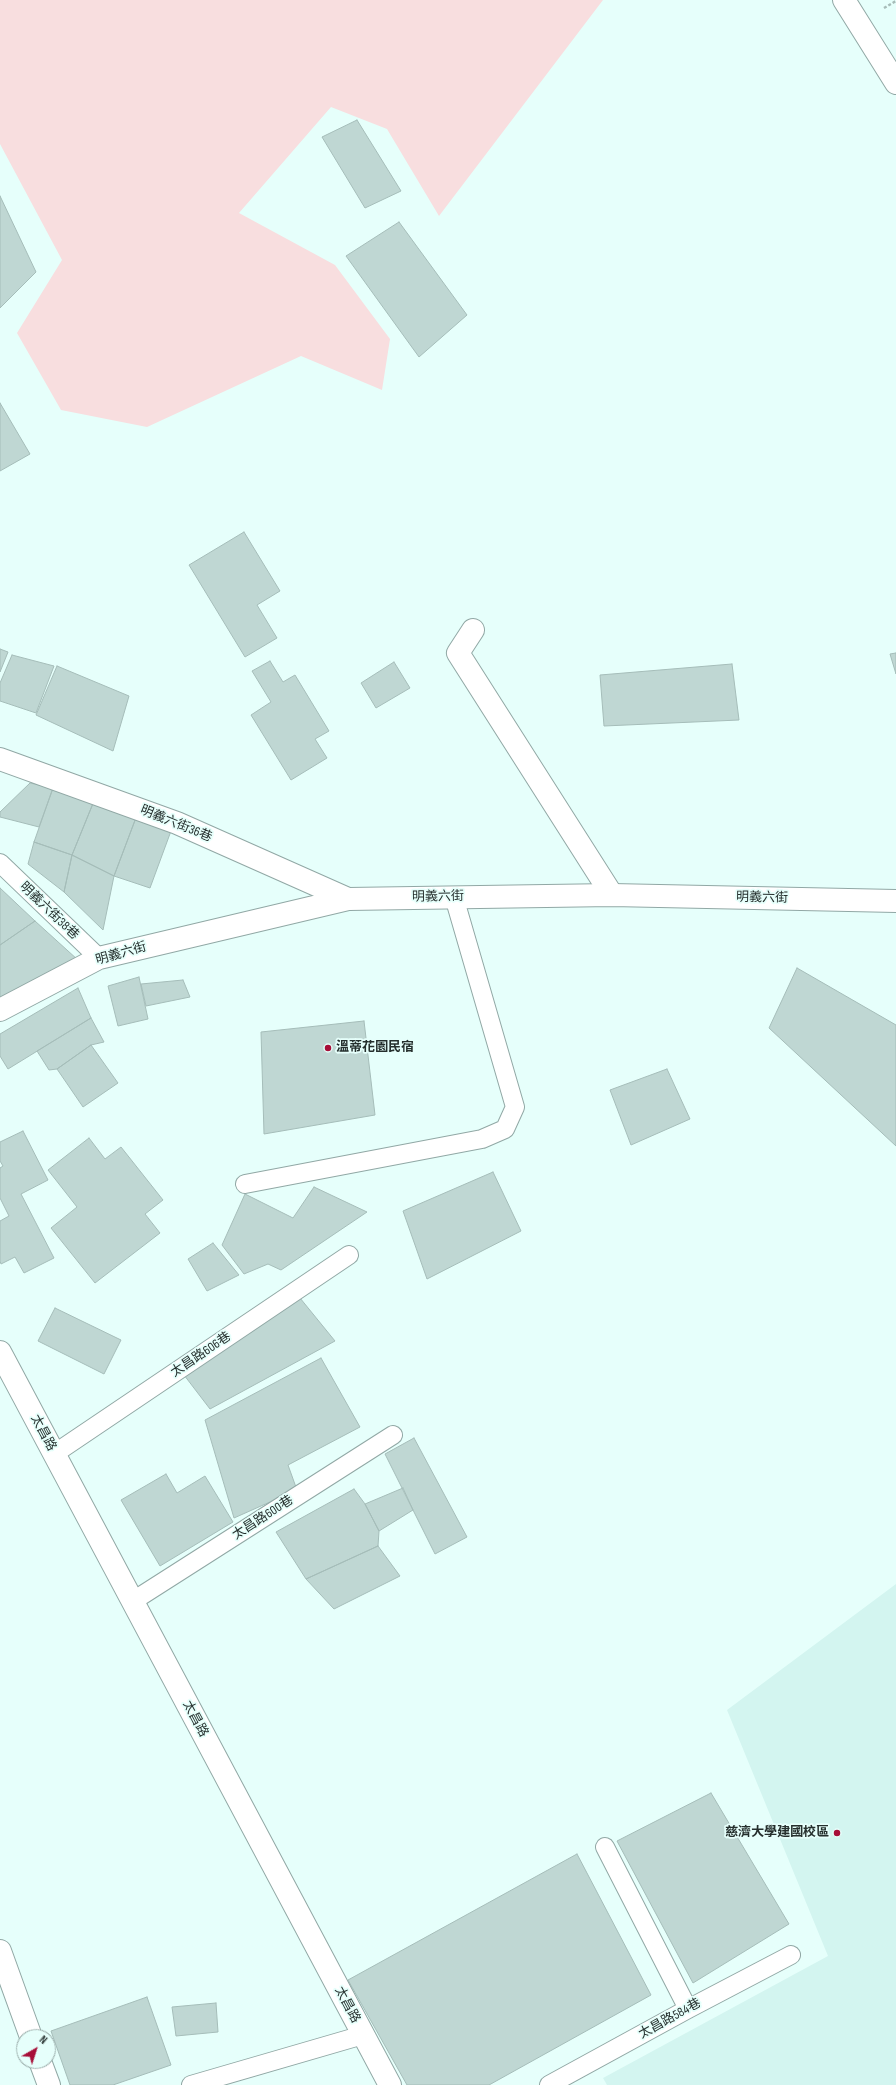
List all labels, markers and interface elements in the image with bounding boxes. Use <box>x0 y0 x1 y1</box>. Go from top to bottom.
street label: 明義六街36巷 <box>138 803 214 845</box>
street label: 明義六街38巷 <box>16 879 82 943</box>
street label: 明義六街 <box>412 889 464 905</box>
street label: 明義六街 <box>736 890 788 906</box>
street label: 明義六街 <box>94 939 148 969</box>
place label: 溫蒂花園民宿 <box>336 1040 414 1056</box>
marker: 溫蒂花園民宿 <box>323 1043 333 1053</box>
street label: 太昌路606巷 <box>168 1329 234 1381</box>
street label: 太昌路 <box>27 1412 59 1454</box>
street label: 太昌路600巷 <box>230 1493 296 1543</box>
street label: 太昌路 <box>179 1698 211 1740</box>
place label: 慈濟大學建國校區 <box>725 1825 829 1841</box>
marker: 慈濟大學建國校區 <box>832 1828 842 1838</box>
street label: 太昌路 <box>331 1984 363 2026</box>
street label: 太昌路584巷 <box>636 1996 704 2042</box>
north arrow <box>16 2029 56 2069</box>
text: N <box>37 2033 50 2047</box>

